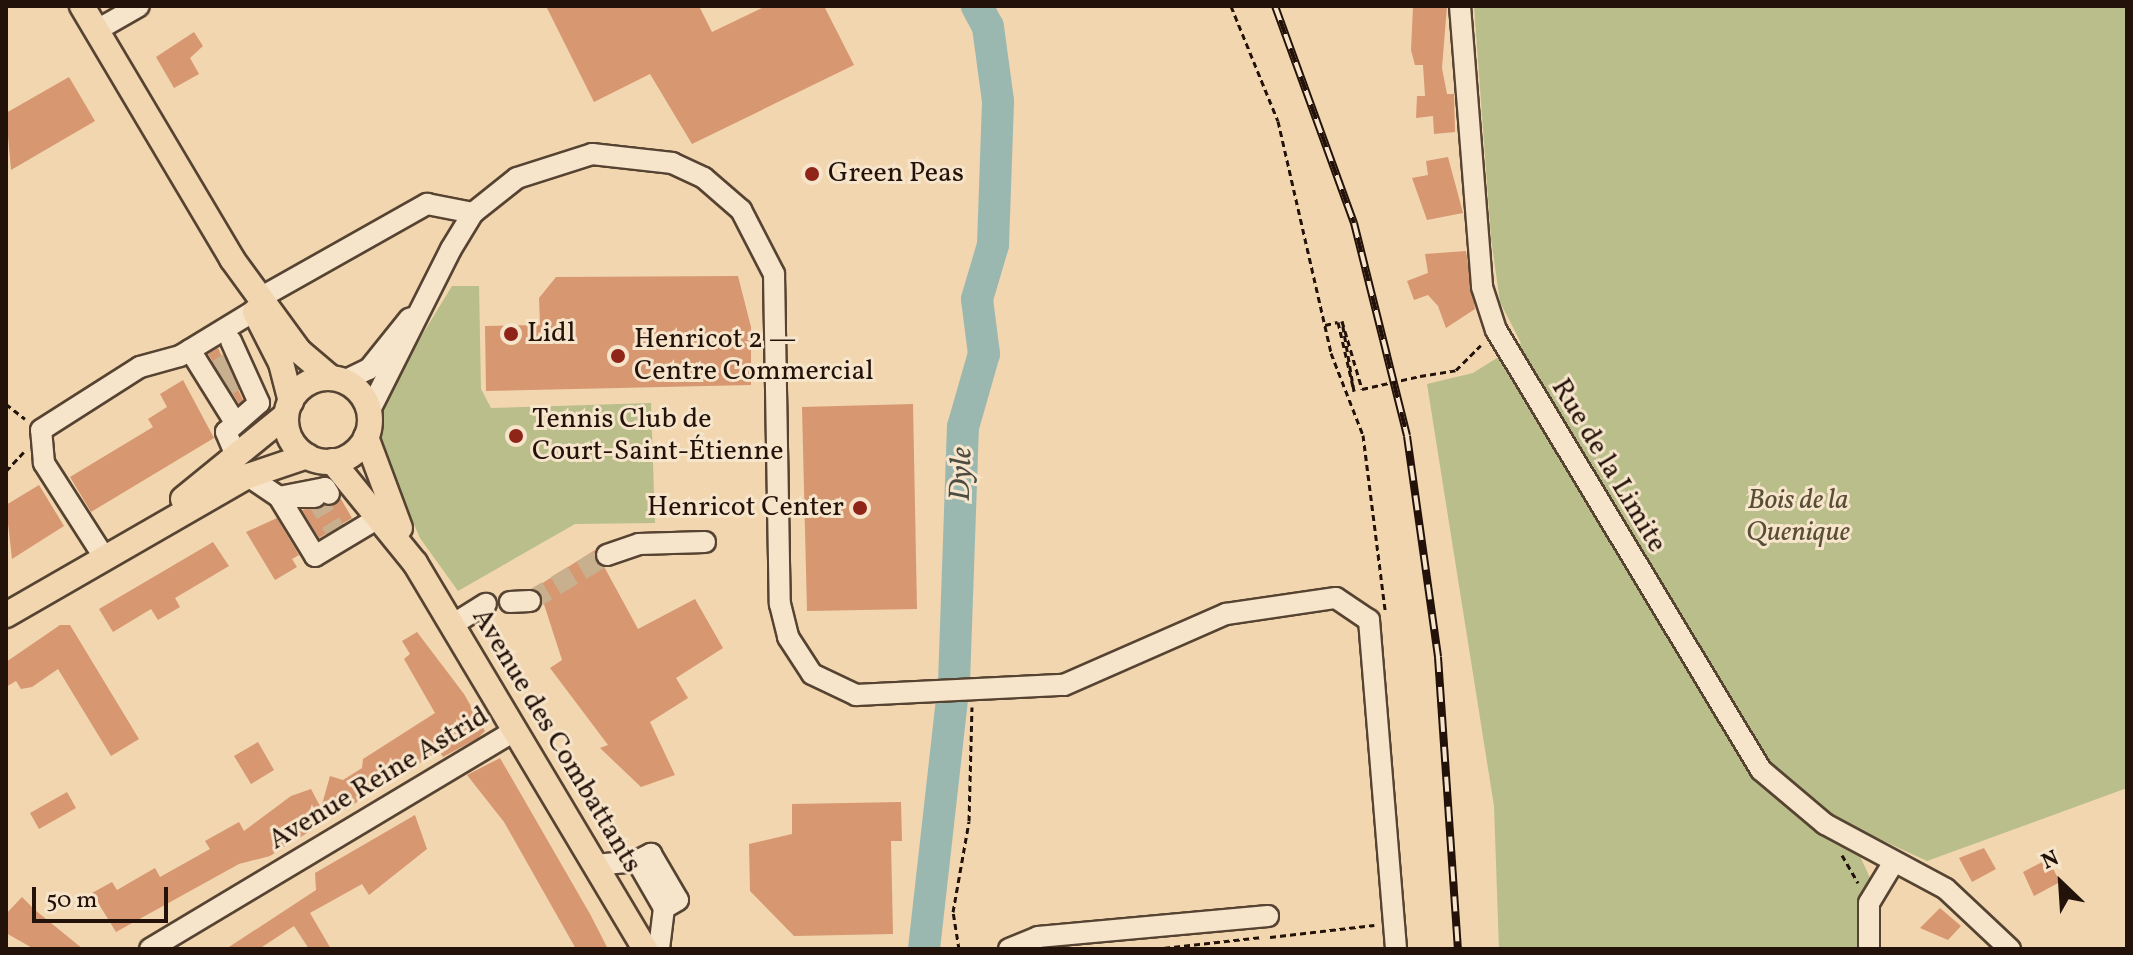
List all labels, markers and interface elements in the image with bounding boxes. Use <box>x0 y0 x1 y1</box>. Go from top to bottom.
place label: Green Peas <box>828 157 964 191</box>
marker: Green Peas <box>803 165 821 183</box>
place label: Lidl <box>527 317 575 351</box>
place label: Henricot 2 — Centre Commercial <box>634 323 874 389</box>
marker: Lidl <box>502 325 520 343</box>
marker: Henricot 2 — Centre Commercial <box>609 347 627 365</box>
street label: Rue de la Limite <box>1543 373 1673 559</box>
place label: Tennis Club de Court-Saint-Étienne <box>532 403 783 469</box>
marker: Tennis Club de Court-Saint-Étienne <box>507 427 525 445</box>
water label: Dyle <box>943 446 981 502</box>
park label: Bois de la Quenique <box>1746 484 1850 550</box>
place label: Henricot Center <box>647 491 844 525</box>
marker: Henricot Center <box>851 499 869 517</box>
street label: Avenue des Combattants <box>464 603 648 879</box>
street label: Avenue Reine Astrid <box>263 700 495 858</box>
north arrow <box>2021 843 2101 923</box>
text: N <box>2037 843 2064 878</box>
scale bar <box>36 871 172 921</box>
text: 50 m <box>46 884 98 918</box>

